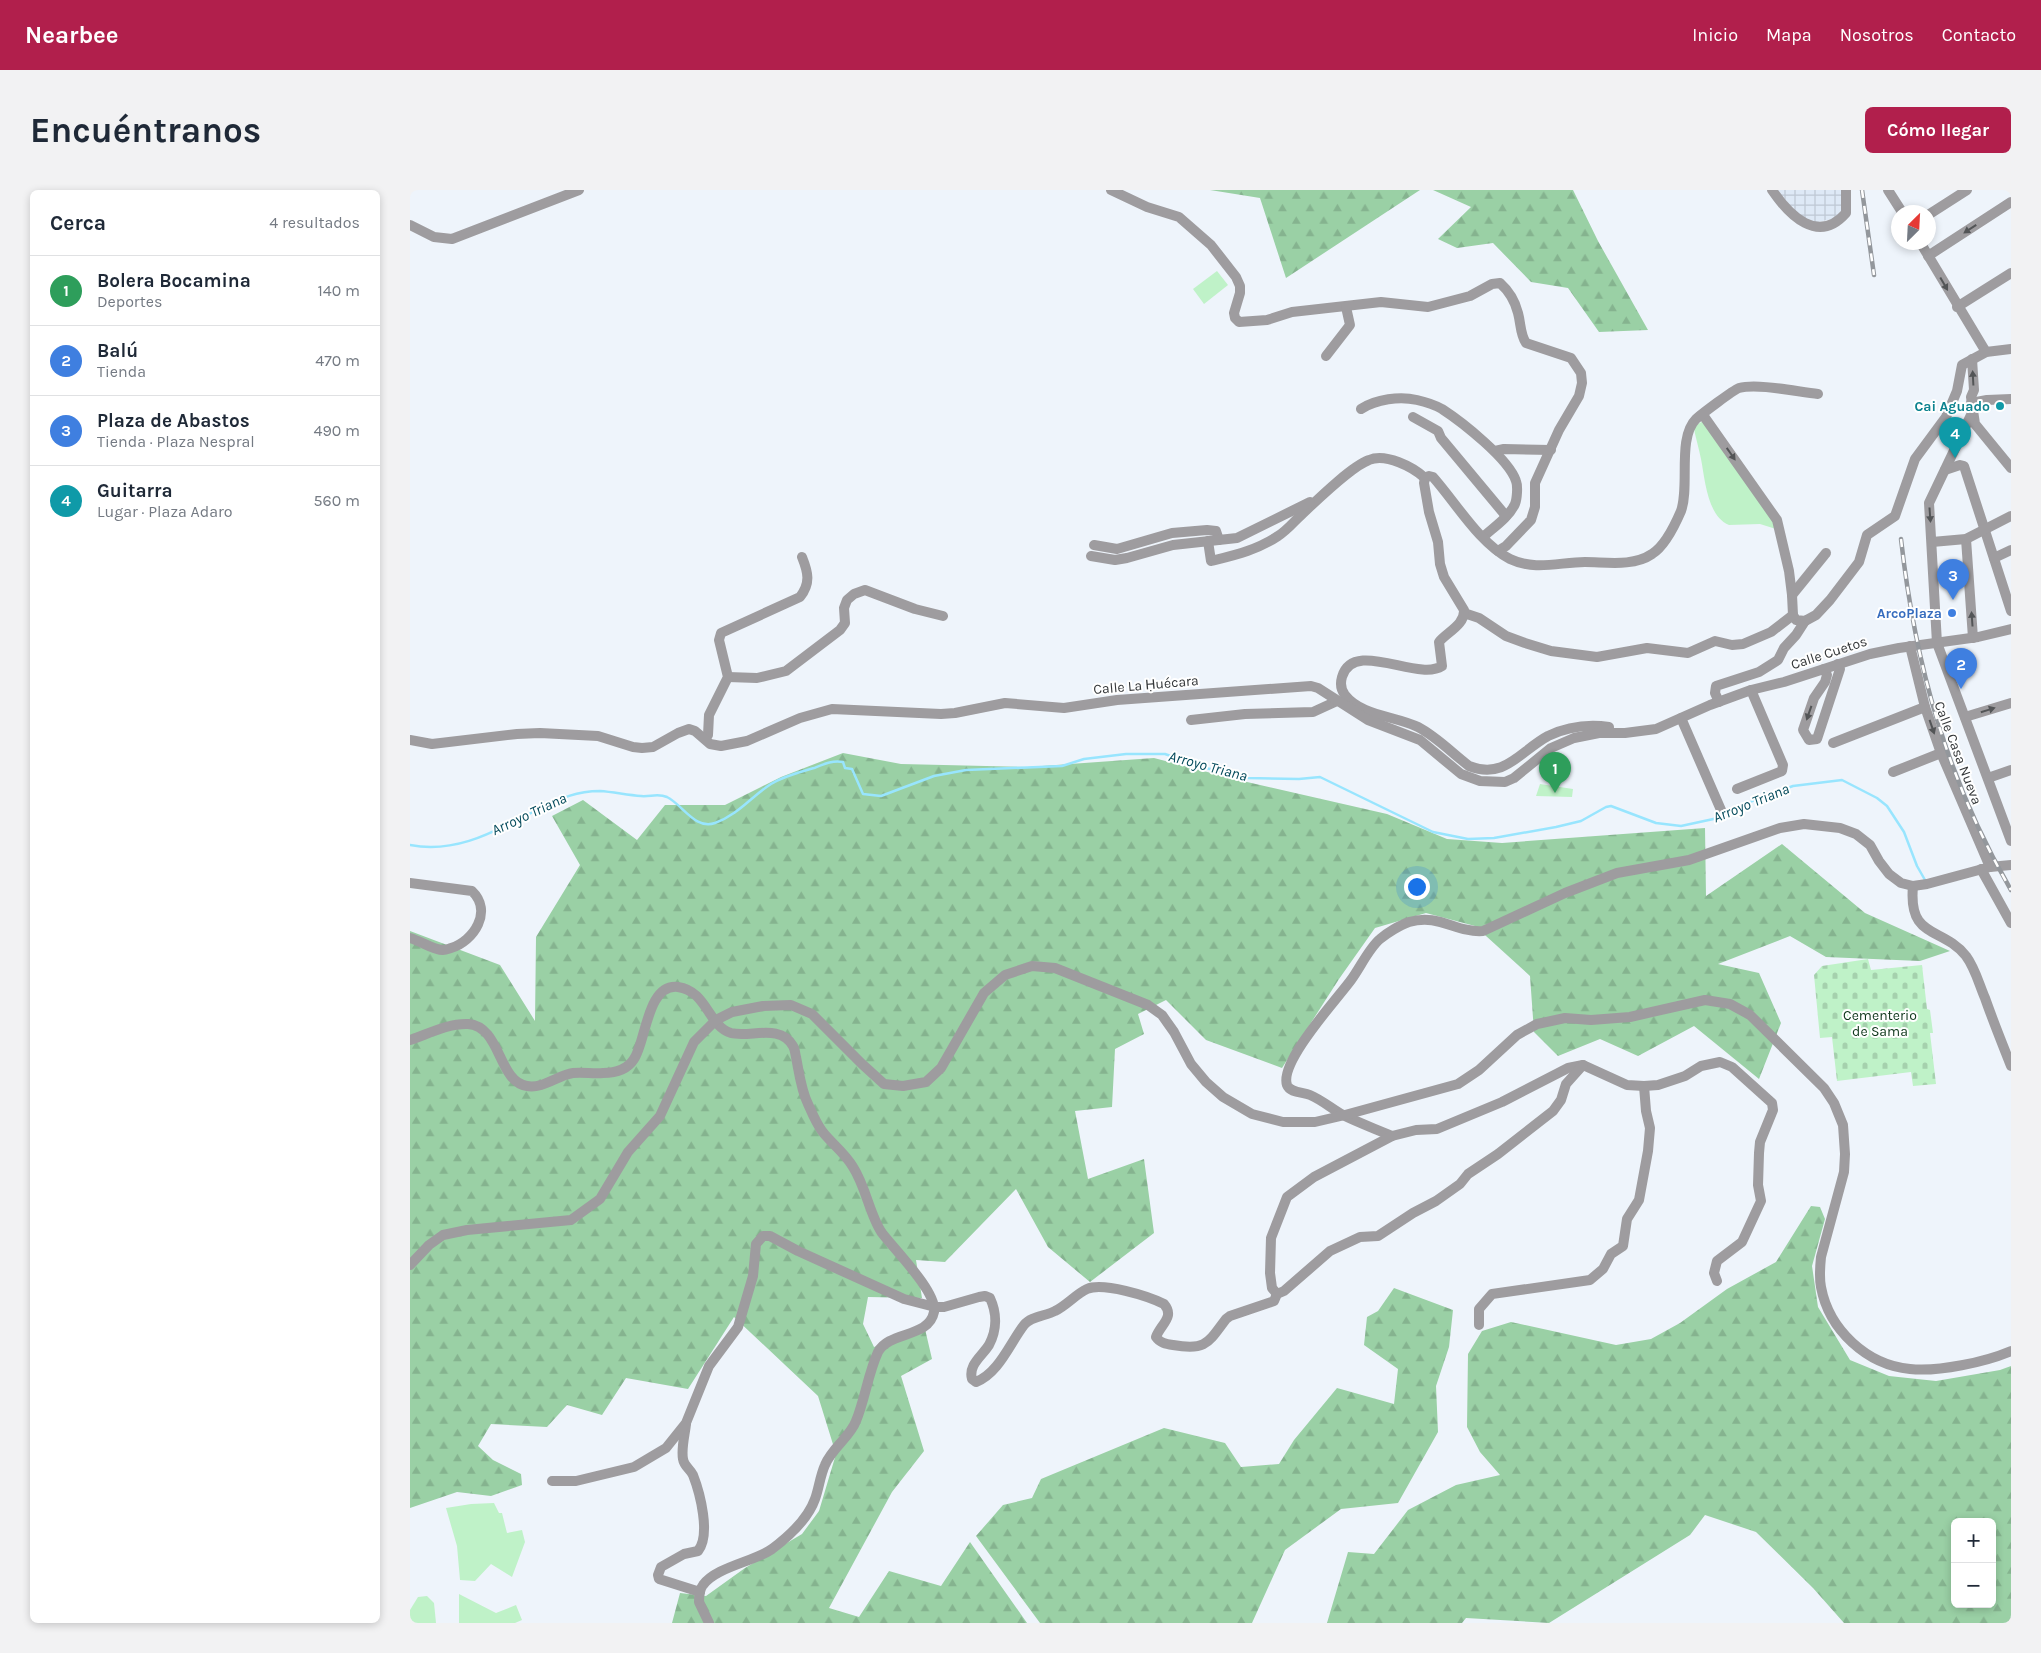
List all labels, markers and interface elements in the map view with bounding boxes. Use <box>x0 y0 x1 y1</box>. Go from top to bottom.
text: Nearbee <box>25 21 119 49</box>
text: Inicio <box>1692 24 1738 46</box>
text: Mapa <box>1766 24 1812 46</box>
text: Nosotros <box>1840 24 1914 46</box>
text: Contacto <box>1942 24 2016 46</box>
button: Cómo llegar <box>1865 107 2011 153</box>
text: Encuéntranos <box>30 110 261 151</box>
north arrow <box>1891 205 1936 250</box>
text: Cerca <box>50 211 106 235</box>
text: 4 resultados <box>269 213 360 232</box>
one-way arrow <box>1963 224 1977 233</box>
text: Bolera Bocamina <box>97 270 251 292</box>
one-way arrow <box>1940 278 1949 291</box>
text: 1 <box>63 281 69 300</box>
text: 140 m <box>318 281 360 300</box>
text: Deportes <box>97 292 162 311</box>
text: Balú <box>97 340 138 362</box>
text: 2 <box>61 351 71 370</box>
text: 470 m <box>315 351 360 370</box>
text: Tienda <box>97 362 146 381</box>
one-way arrow <box>1969 370 1977 386</box>
place label: Cai Aguado <box>1914 398 1990 415</box>
marker: Cai Aguado <box>1994 400 2006 412</box>
text: Plaza de Abastos <box>97 410 250 432</box>
pin: 4 <box>1939 417 1971 458</box>
text: 3 <box>61 421 71 440</box>
text: 490 m <box>314 421 360 440</box>
text: Tienda · Plaza Nespral <box>97 432 255 451</box>
one-way arrow <box>1726 447 1736 461</box>
text: Guitarra <box>97 480 173 502</box>
text: 4 <box>61 491 71 510</box>
text: 560 m <box>314 491 360 510</box>
text: Lugar · Plaza Adaro <box>97 502 233 521</box>
one-way arrow <box>1927 508 1935 524</box>
pin: 3 <box>1937 559 1969 600</box>
place label: ArcoPlaza <box>1877 605 1942 622</box>
marker: ArcoPlaza <box>1946 607 1958 619</box>
one-way arrow <box>1967 611 1975 627</box>
street label: Calle Cuetos <box>1789 633 1869 673</box>
pin: 2 <box>1945 648 1977 689</box>
street label: Calle La Ḥuécara <box>1093 672 1199 698</box>
street label: Calle Casa Nueva <box>1930 699 1986 807</box>
one-way arrow <box>1805 705 1812 720</box>
one-way arrow <box>1981 705 1996 713</box>
one-way arrow <box>1928 720 1936 735</box>
water label: Arroyo Triana <box>1167 747 1249 785</box>
pin: 1 <box>1539 752 1571 793</box>
water label: Arroyo Triana <box>1710 780 1792 826</box>
water label: Arroyo Triana <box>489 789 569 839</box>
your location <box>1404 874 1430 900</box>
park label: Cementerio de Sama <box>1843 1007 1917 1040</box>
map controls <box>1951 1518 1996 1608</box>
button: + <box>1951 1518 1996 1563</box>
button: − <box>1951 1563 1996 1608</box>

